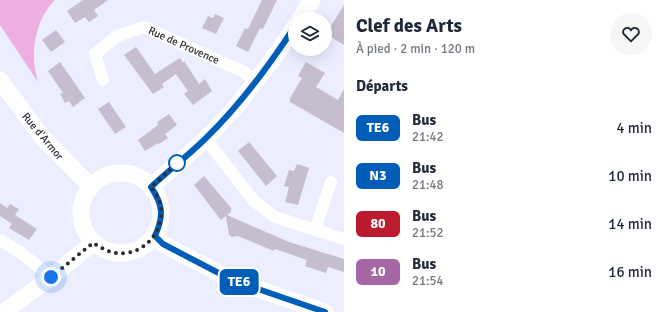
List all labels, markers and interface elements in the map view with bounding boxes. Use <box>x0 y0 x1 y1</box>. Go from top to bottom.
map controls <box>288 12 332 56</box>
button: layers <box>288 12 332 56</box>
button: heart <box>610 13 652 55</box>
text: Clef des Arts <box>356 14 462 38</box>
street label: Rue de Provence <box>146 24 221 67</box>
text: À pied · 2 min · 120 m <box>356 41 475 57</box>
text: Départs <box>356 77 408 95</box>
street label: Rue d'Armor <box>19 110 66 163</box>
text: Bus <box>412 111 436 129</box>
text: TE6 <box>367 119 389 136</box>
text: 4 min <box>616 119 652 137</box>
text: 21:42 <box>412 129 444 145</box>
unlabelled marker <box>168 154 186 172</box>
text: Bus <box>412 159 436 177</box>
text: N3 <box>369 167 387 184</box>
text: 10 min <box>608 167 652 185</box>
text: 21:48 <box>412 177 444 193</box>
text: Bus <box>412 207 436 225</box>
text: 80 <box>370 215 386 232</box>
text: 14 min <box>608 215 652 233</box>
text: 21:52 <box>412 225 444 241</box>
text: Bus <box>412 255 436 273</box>
text: 10 <box>370 263 386 280</box>
text: 16 min <box>608 263 652 281</box>
your location <box>41 267 61 287</box>
line badge: TE6 <box>216 269 262 295</box>
text: TE6 <box>228 273 250 290</box>
text: 21:54 <box>412 273 444 289</box>

